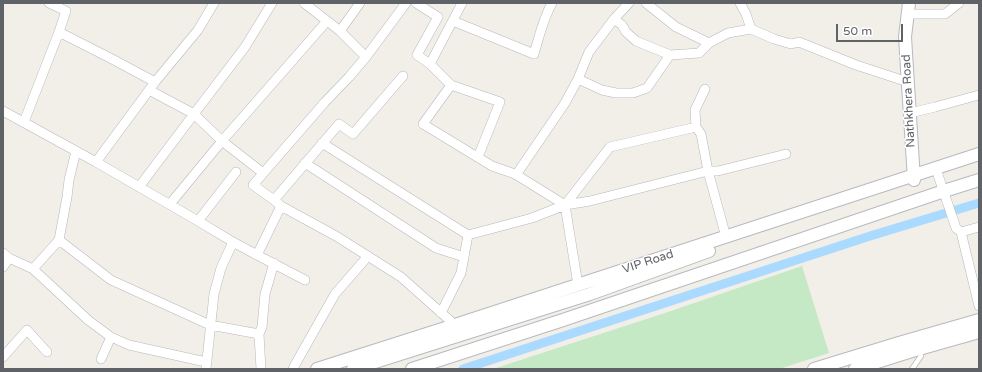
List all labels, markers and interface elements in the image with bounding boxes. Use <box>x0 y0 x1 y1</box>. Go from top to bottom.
scale bar <box>838 16 905 42</box>
text: 50 m <box>843 24 872 38</box>
street label: Nathkhera Road <box>899 54 919 148</box>
street label: VIP Road <box>621 247 675 277</box>

